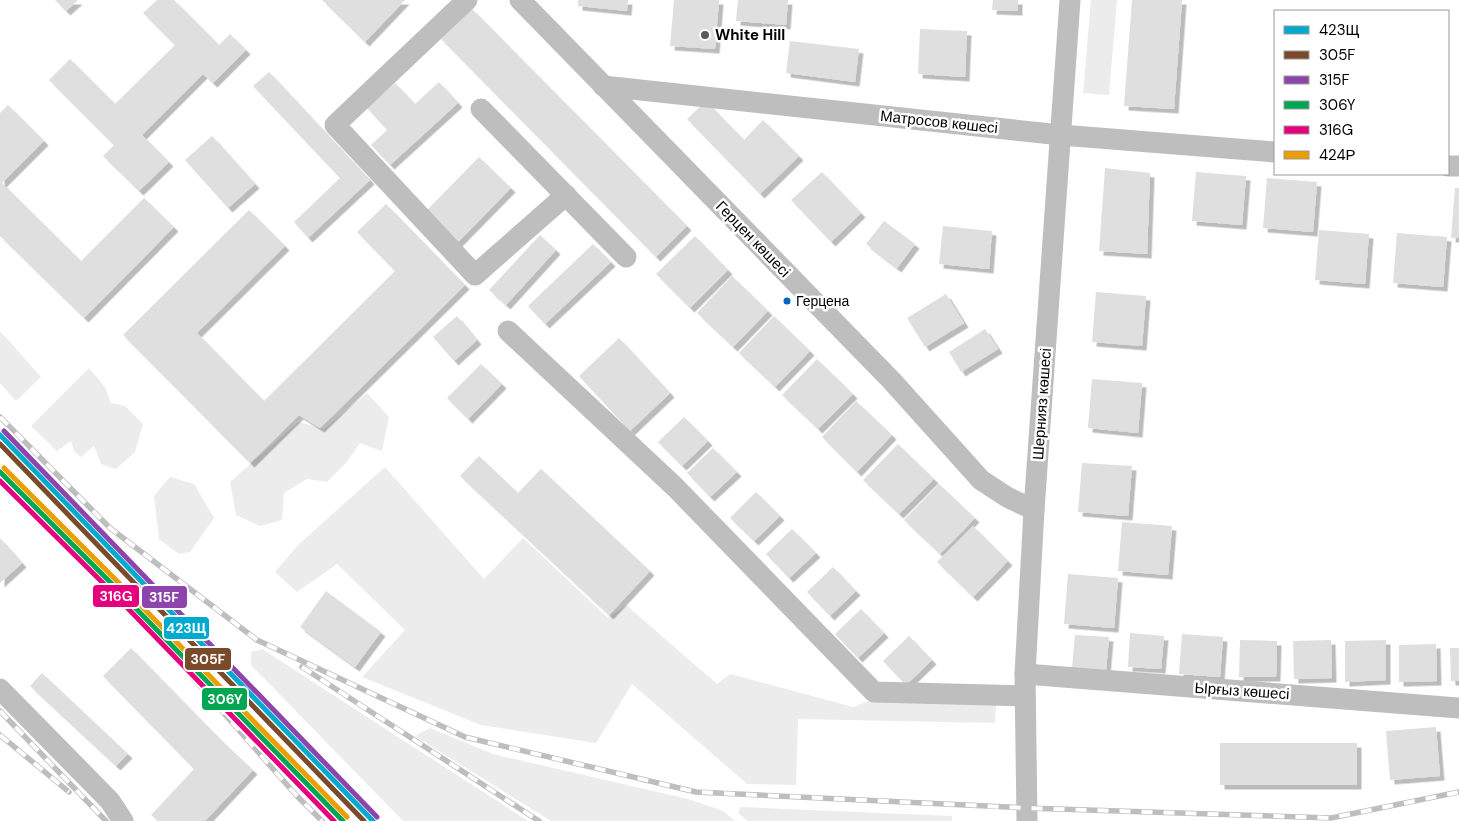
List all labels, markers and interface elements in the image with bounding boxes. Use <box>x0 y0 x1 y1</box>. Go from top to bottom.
legend <box>1274 10 1449 175</box>
text: 423Щ <box>1319 20 1360 40</box>
place label: White Hill <box>715 25 785 45</box>
marker: White Hill <box>699 29 711 41</box>
text: 305F <box>1319 45 1355 65</box>
text: 315F <box>1319 70 1349 90</box>
text: 306Y <box>1319 95 1356 115</box>
street label: Матросов көшесі <box>879 106 999 138</box>
text: 316G <box>1319 120 1353 140</box>
text: 424Р <box>1319 145 1356 165</box>
street label: Герцен көшесі <box>711 196 795 282</box>
place label: Герцена <box>796 292 850 310</box>
marker: Герцена <box>782 296 792 306</box>
street label: Шернияз көшесі <box>1028 347 1056 461</box>
line badge: 316G <box>92 584 140 608</box>
line badge: 315F <box>141 585 188 609</box>
text: 316G <box>99 587 133 605</box>
text: 315F <box>149 588 179 606</box>
line badge: 423Щ <box>163 616 210 640</box>
text: 423Щ <box>166 619 207 637</box>
line badge: 305F <box>184 647 232 671</box>
text: 305F <box>191 650 226 668</box>
street label: Ырғыз көшесі <box>1194 678 1290 704</box>
line badge: 306Y <box>201 687 248 711</box>
text: 306Y <box>207 690 243 708</box>

